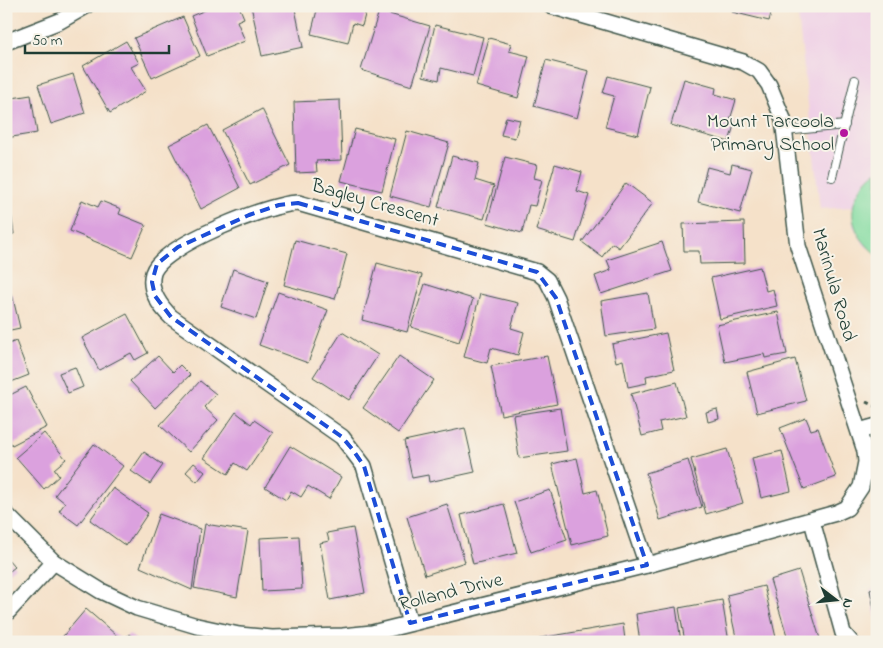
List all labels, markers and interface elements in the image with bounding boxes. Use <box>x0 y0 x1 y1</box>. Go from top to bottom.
scale bar <box>25 22 169 54</box>
text: 50 m <box>32 30 63 52</box>
place label: Mount Tarcoola Primary School <box>707 108 834 160</box>
marker: Mount Tarcoola Primary School <box>838 127 850 139</box>
street label: Bagley Crescent <box>306 172 443 237</box>
street label: Marinula Road <box>803 225 863 345</box>
street label: Rolland Drive <box>396 566 506 620</box>
north arrow <box>810 576 860 626</box>
text: N <box>836 596 858 611</box>

